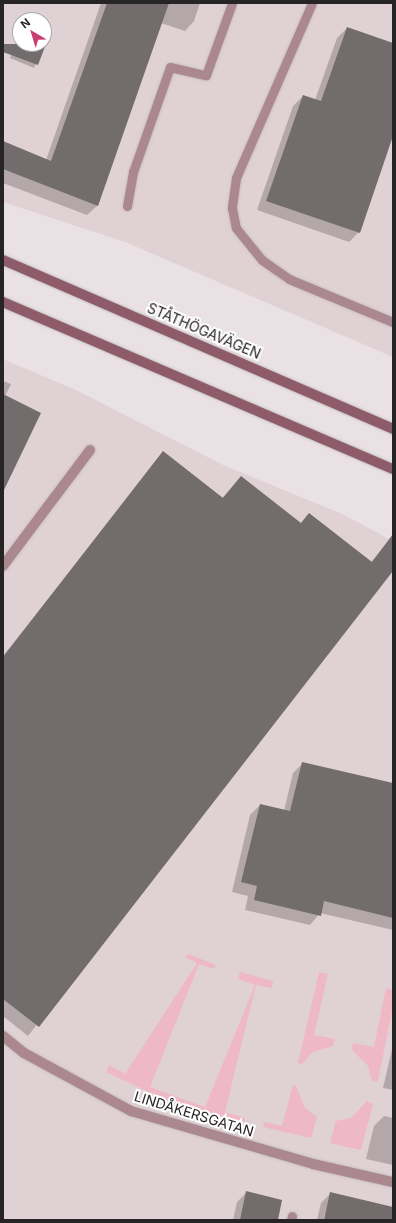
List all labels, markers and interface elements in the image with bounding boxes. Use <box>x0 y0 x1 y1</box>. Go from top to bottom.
north arrow <box>12 12 52 52</box>
text: N <box>18 15 33 31</box>
street label: STÅTHÖGAVÄGEN <box>145 300 263 362</box>
street label: LINDÅKERSGATAN <box>132 1088 256 1140</box>

